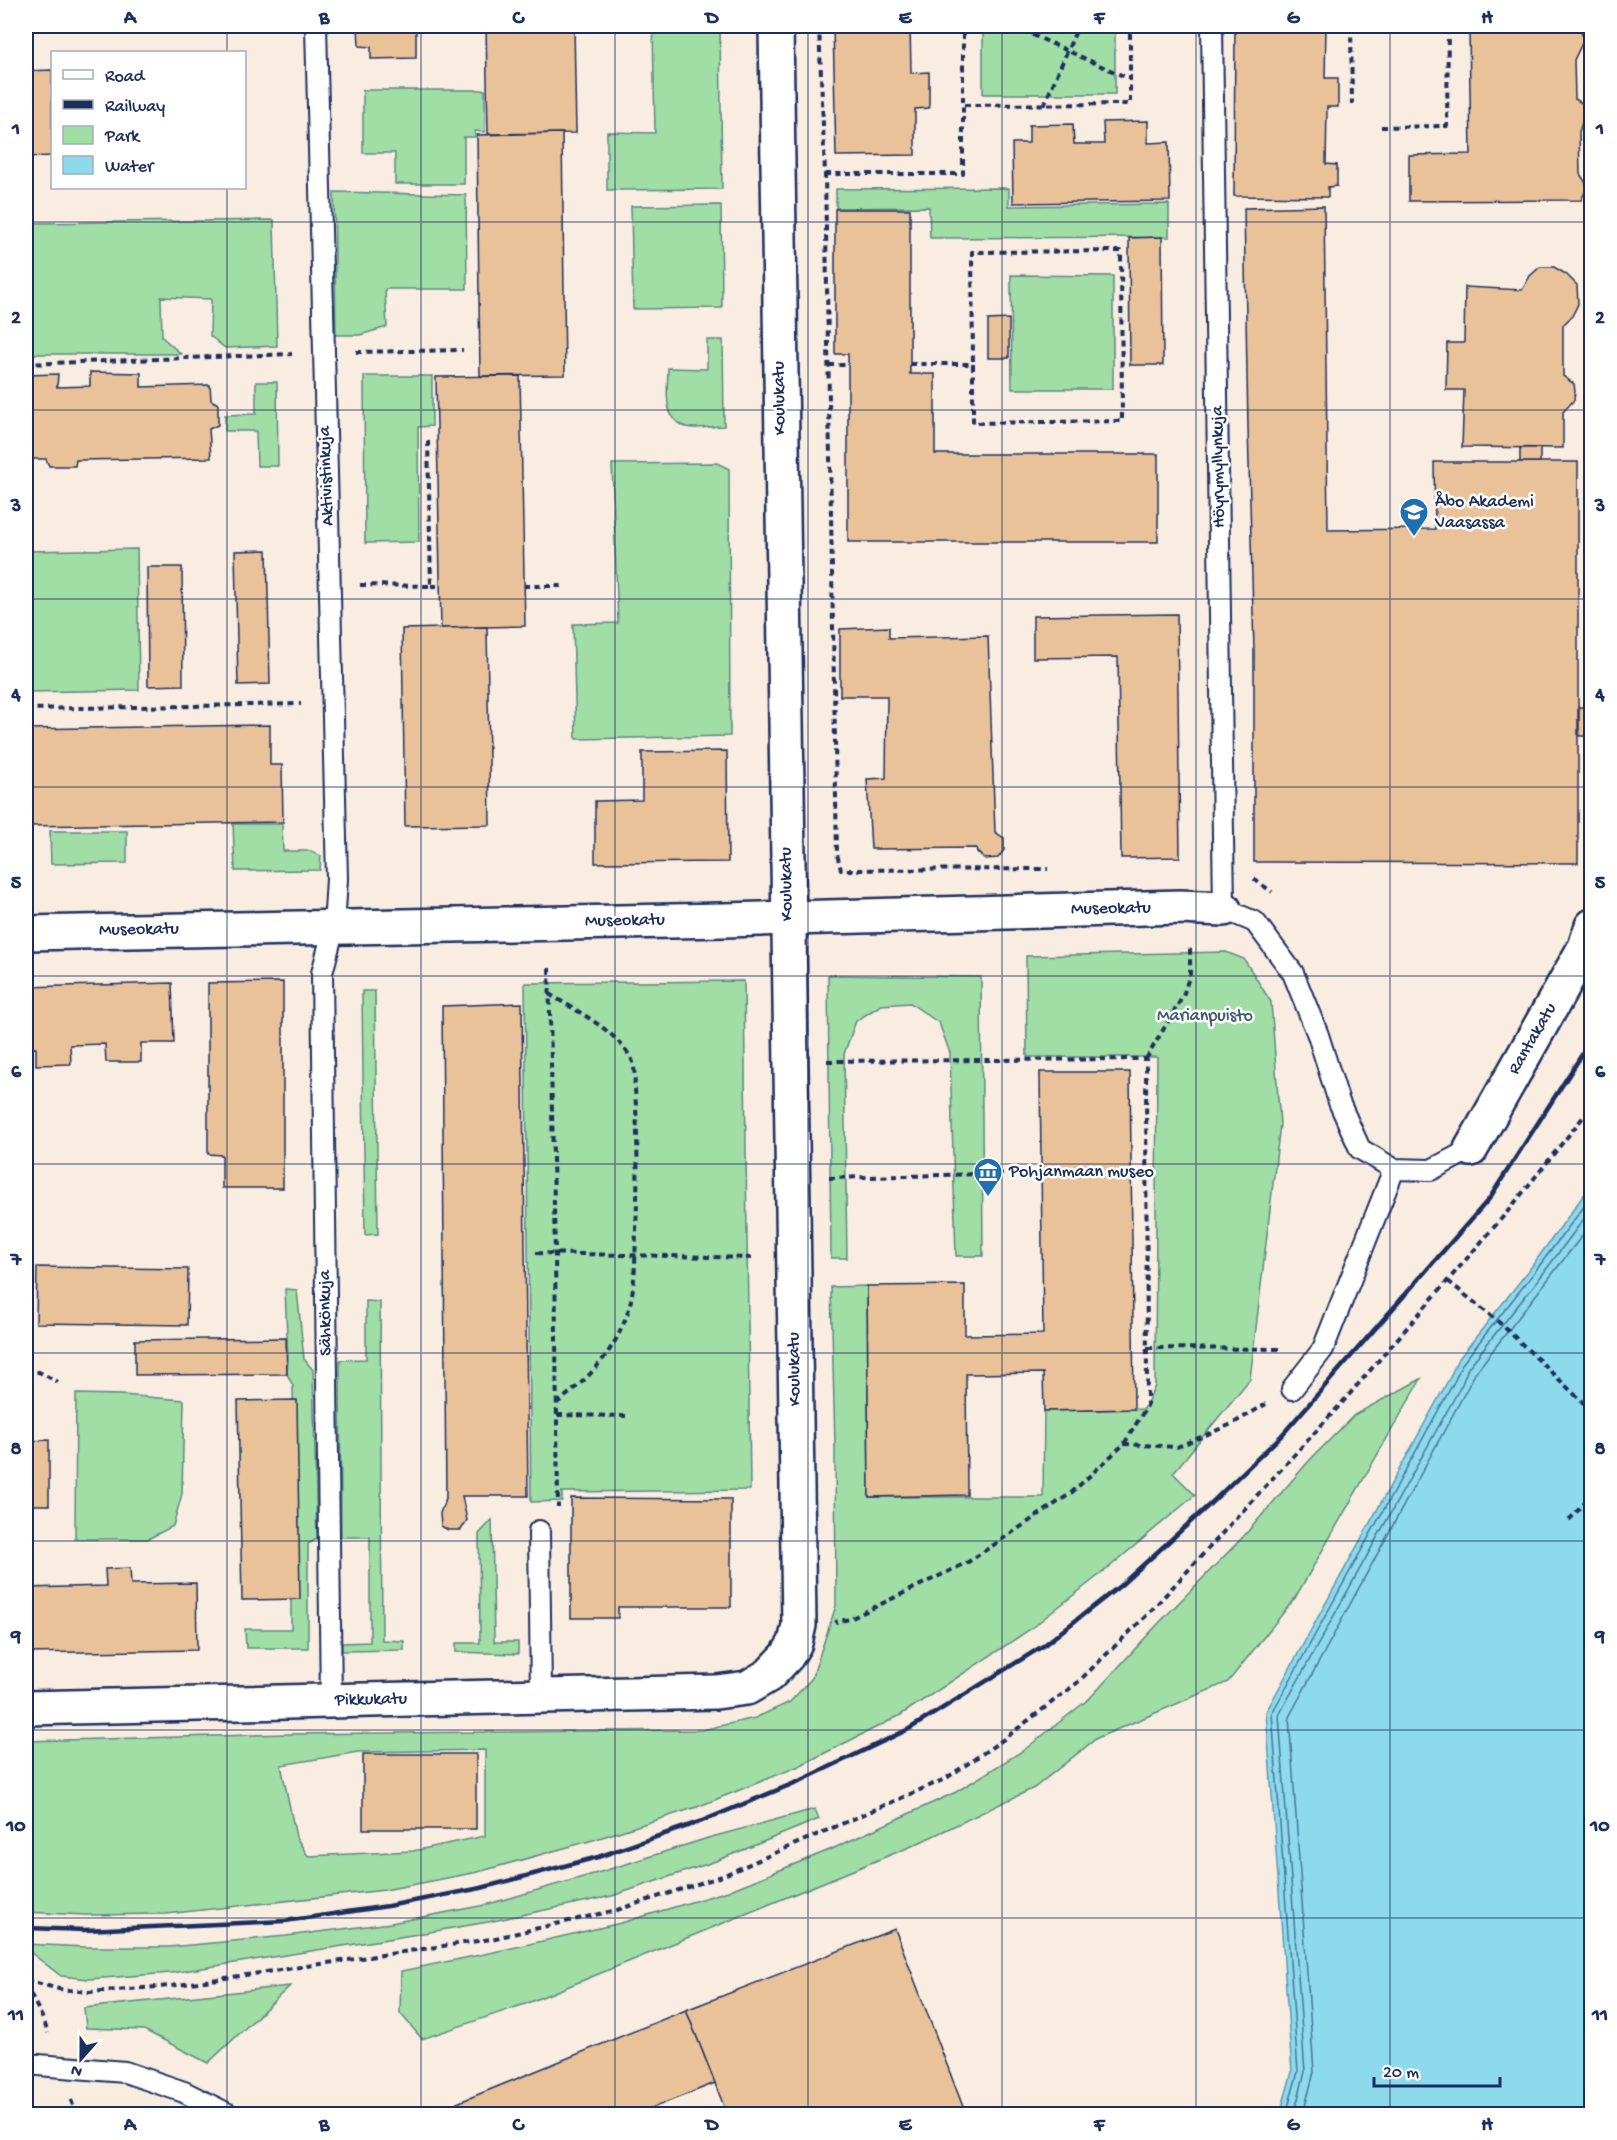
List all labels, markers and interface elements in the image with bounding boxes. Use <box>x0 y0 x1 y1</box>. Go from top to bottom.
text: A <box>123 8 138 31</box>
text: B <box>318 8 330 31</box>
text: C <box>512 8 526 31</box>
text: D <box>703 8 719 31</box>
text: E <box>899 8 913 31</box>
text: F <box>1093 8 1106 31</box>
text: G <box>1287 8 1301 31</box>
text: H <box>1481 8 1493 31</box>
legend <box>51 51 246 189</box>
text: Road <box>105 67 146 88</box>
text: Railway <box>105 97 165 118</box>
text: 1 <box>11 119 20 142</box>
text: 1 <box>1595 119 1604 142</box>
text: Park <box>104 127 141 148</box>
text: Water <box>105 157 155 178</box>
text: 2 <box>11 308 21 331</box>
text: 2 <box>1595 308 1605 331</box>
street label: Koulukatu <box>769 360 791 435</box>
street label: Höyrymyllynkuja <box>1207 405 1231 528</box>
street label: Aktivistinkuja <box>315 425 339 526</box>
place label: Åbo Akademi Vaasassa <box>1434 490 1534 534</box>
text: 3 <box>10 496 21 519</box>
school or university icon: Åbo Akademi Vaasassa <box>1398 496 1430 538</box>
text: 3 <box>1594 496 1605 519</box>
text: 4 <box>10 685 21 708</box>
text: 4 <box>1594 685 1605 708</box>
street label: Koulukatu <box>776 846 798 921</box>
text: 5 <box>11 873 22 896</box>
text: 5 <box>1595 873 1606 896</box>
street label: Museokatu <box>1071 898 1152 920</box>
street label: Museokatu <box>585 910 666 932</box>
street label: Museokatu <box>99 919 180 941</box>
street label: Rantakatu <box>1504 999 1562 1079</box>
park label: Marianpuisto <box>1157 1006 1253 1027</box>
text: 6 <box>11 1062 22 1085</box>
text: 6 <box>1595 1062 1606 1085</box>
museum icon: Pohjanmaan museo <box>972 1156 1004 1198</box>
place label: Pohjanmaan museo <box>1008 1162 1154 1183</box>
text: 7 <box>10 1250 23 1273</box>
text: 7 <box>1594 1250 1607 1273</box>
street label: Sähkönkuja <box>315 1269 337 1356</box>
street label: Koulukatu <box>784 1331 806 1406</box>
text: 8 <box>11 1439 22 1462</box>
text: 8 <box>1595 1439 1606 1462</box>
text: 9 <box>10 1627 21 1650</box>
text: 9 <box>1594 1627 1605 1650</box>
street label: Pikkukatu <box>334 1689 408 1711</box>
text: 10 <box>5 1816 26 1839</box>
text: 10 <box>1589 1816 1610 1839</box>
text: 11 <box>7 2005 24 2028</box>
text: 11 <box>1591 2005 1608 2028</box>
north arrow <box>51 2029 111 2089</box>
scale bar <box>1374 2050 1500 2088</box>
text: N <box>68 2059 85 2080</box>
text: 20 m <box>1383 2063 1419 2084</box>
text: A <box>123 2115 138 2138</box>
text: B <box>318 2115 330 2138</box>
text: C <box>512 2115 526 2138</box>
text: D <box>703 2115 719 2138</box>
text: E <box>899 2115 913 2138</box>
text: F <box>1093 2115 1106 2138</box>
text: G <box>1287 2115 1301 2138</box>
text: H <box>1481 2115 1493 2138</box>

